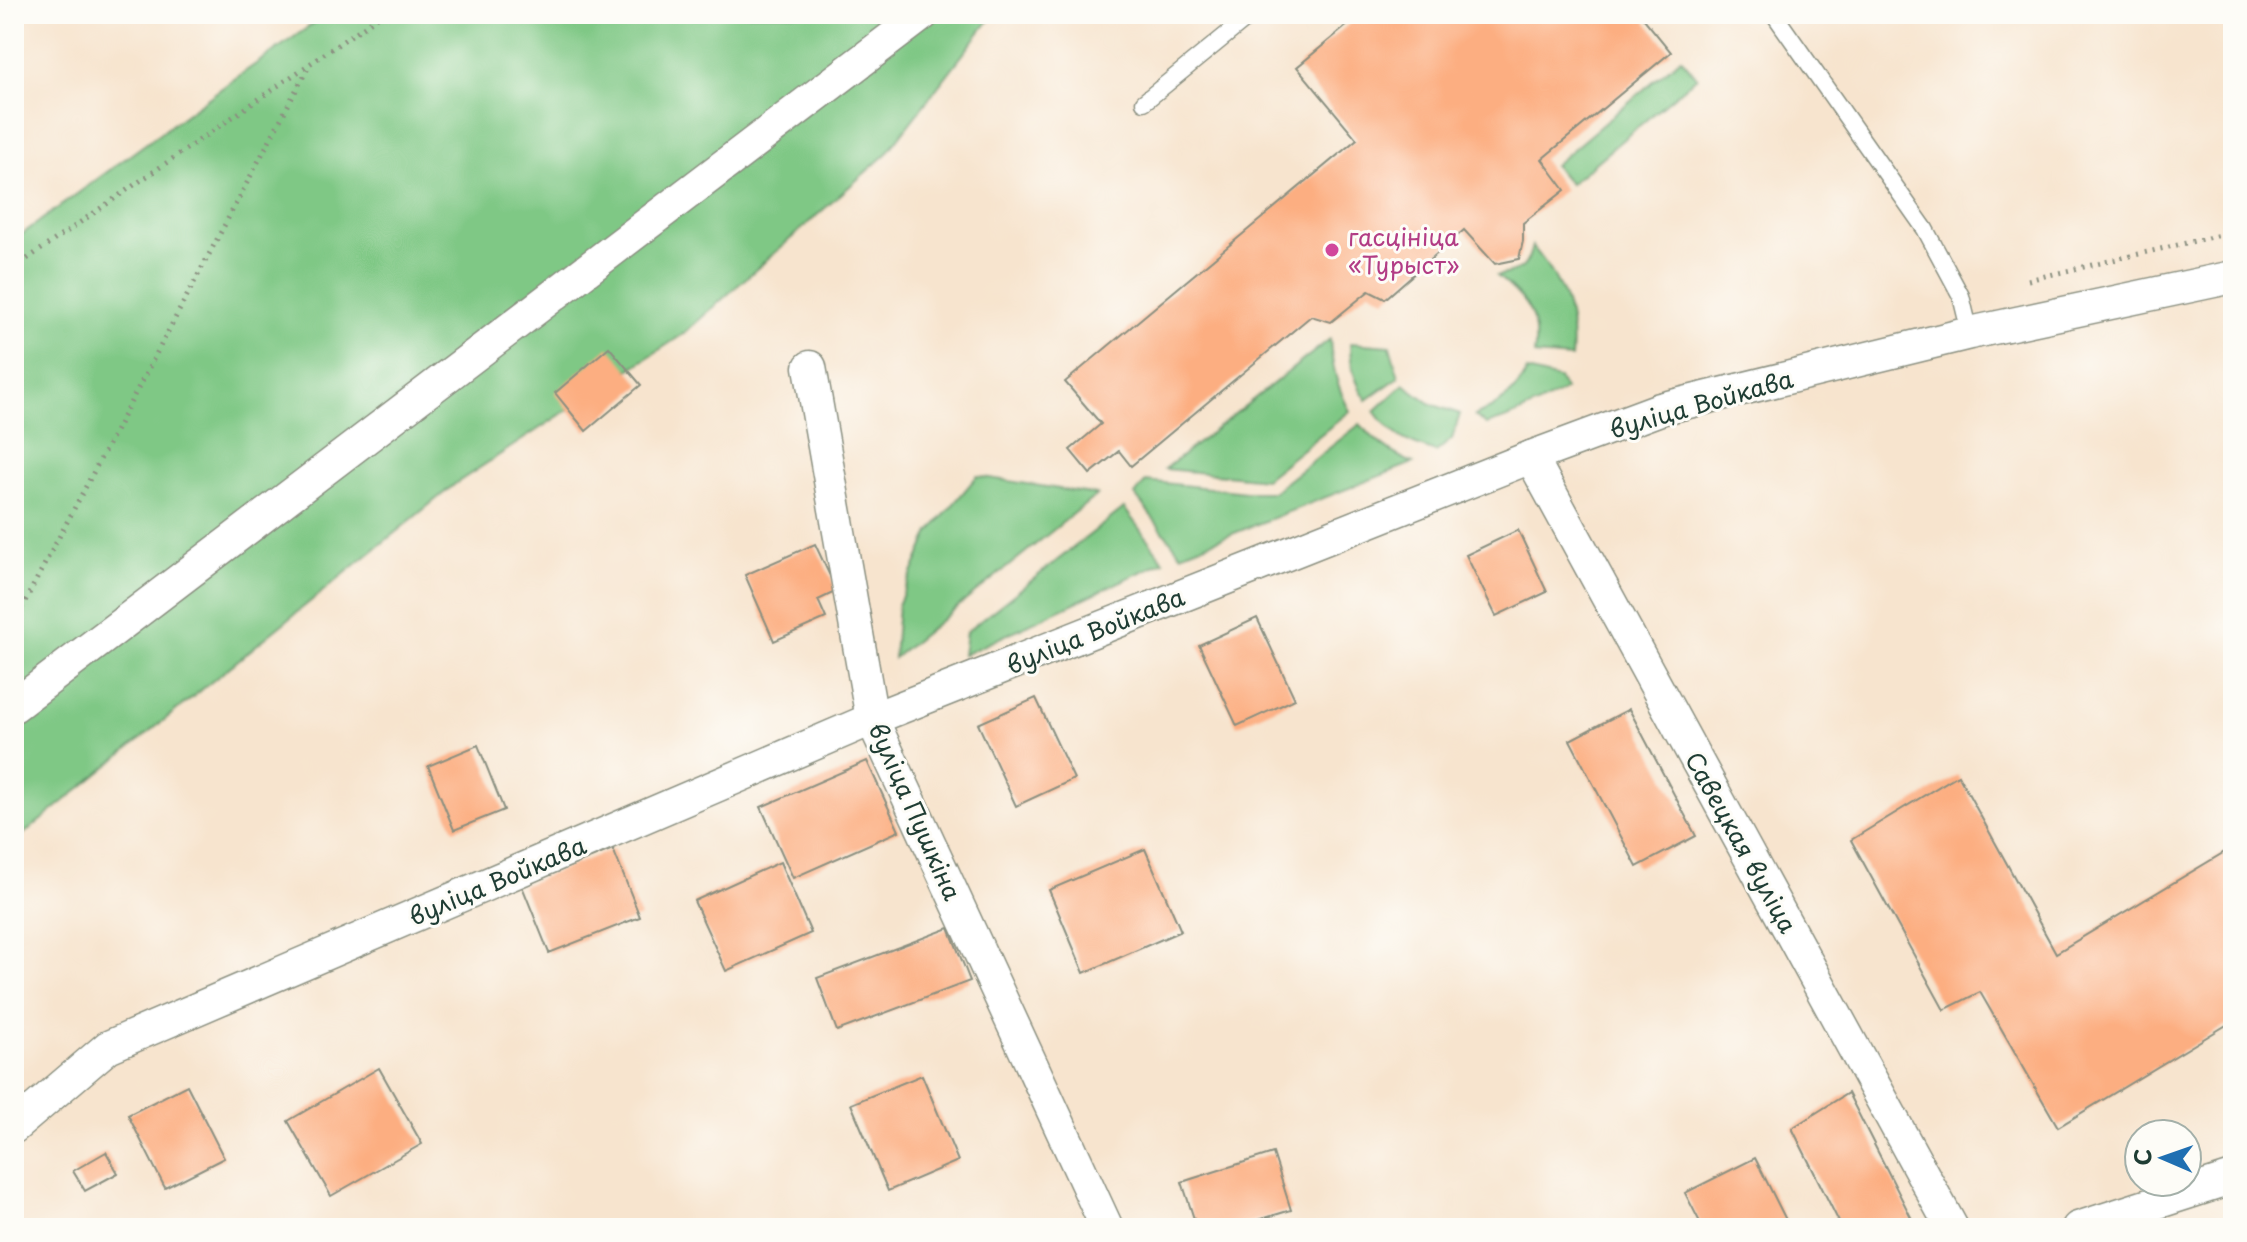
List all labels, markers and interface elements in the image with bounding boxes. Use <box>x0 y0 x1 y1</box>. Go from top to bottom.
place label: гасцініца «Турыст» <box>1348 218 1460 282</box>
marker: гасцініца «Турыст» <box>1323 241 1341 259</box>
street label: вуліца Войкава <box>1605 360 1797 446</box>
street label: вуліца Войкава <box>1000 578 1190 682</box>
street label: вуліца Пушкіна <box>861 716 971 906</box>
street label: Савецкая вуліца <box>1677 745 1807 939</box>
street label: вуліца Войкава <box>403 826 591 934</box>
north arrow <box>2123 1118 2203 1198</box>
text: С <box>2125 1148 2158 1166</box>

